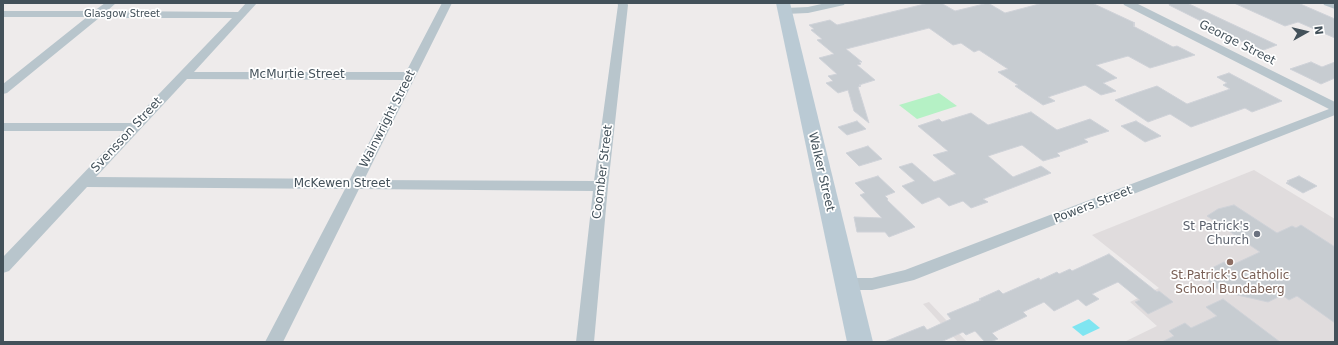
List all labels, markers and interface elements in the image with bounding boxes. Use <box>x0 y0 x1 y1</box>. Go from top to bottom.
street label: Glasgow Street <box>84 8 160 20</box>
north arrow <box>1286 12 1326 52</box>
street label: George Street <box>1196 18 1278 68</box>
text: N <box>1311 25 1325 36</box>
street label: McMurtie Street <box>249 68 345 82</box>
street label: Wainwright Street <box>357 68 419 170</box>
street label: Svensson Street <box>89 94 165 176</box>
street label: Coomber Street <box>590 124 616 220</box>
street label: Walker Street <box>805 131 837 213</box>
street label: McKewen Street <box>294 177 390 191</box>
street label: Powers Street <box>1052 183 1134 227</box>
place label: St Patrick's Church <box>1183 220 1249 248</box>
marker: St Patrick's Church <box>1252 229 1262 239</box>
marker: St.Patrick's Catholic School Bundaberg <box>1225 257 1235 267</box>
place label: St.Patrick's Catholic School Bundaberg <box>1171 269 1289 297</box>

